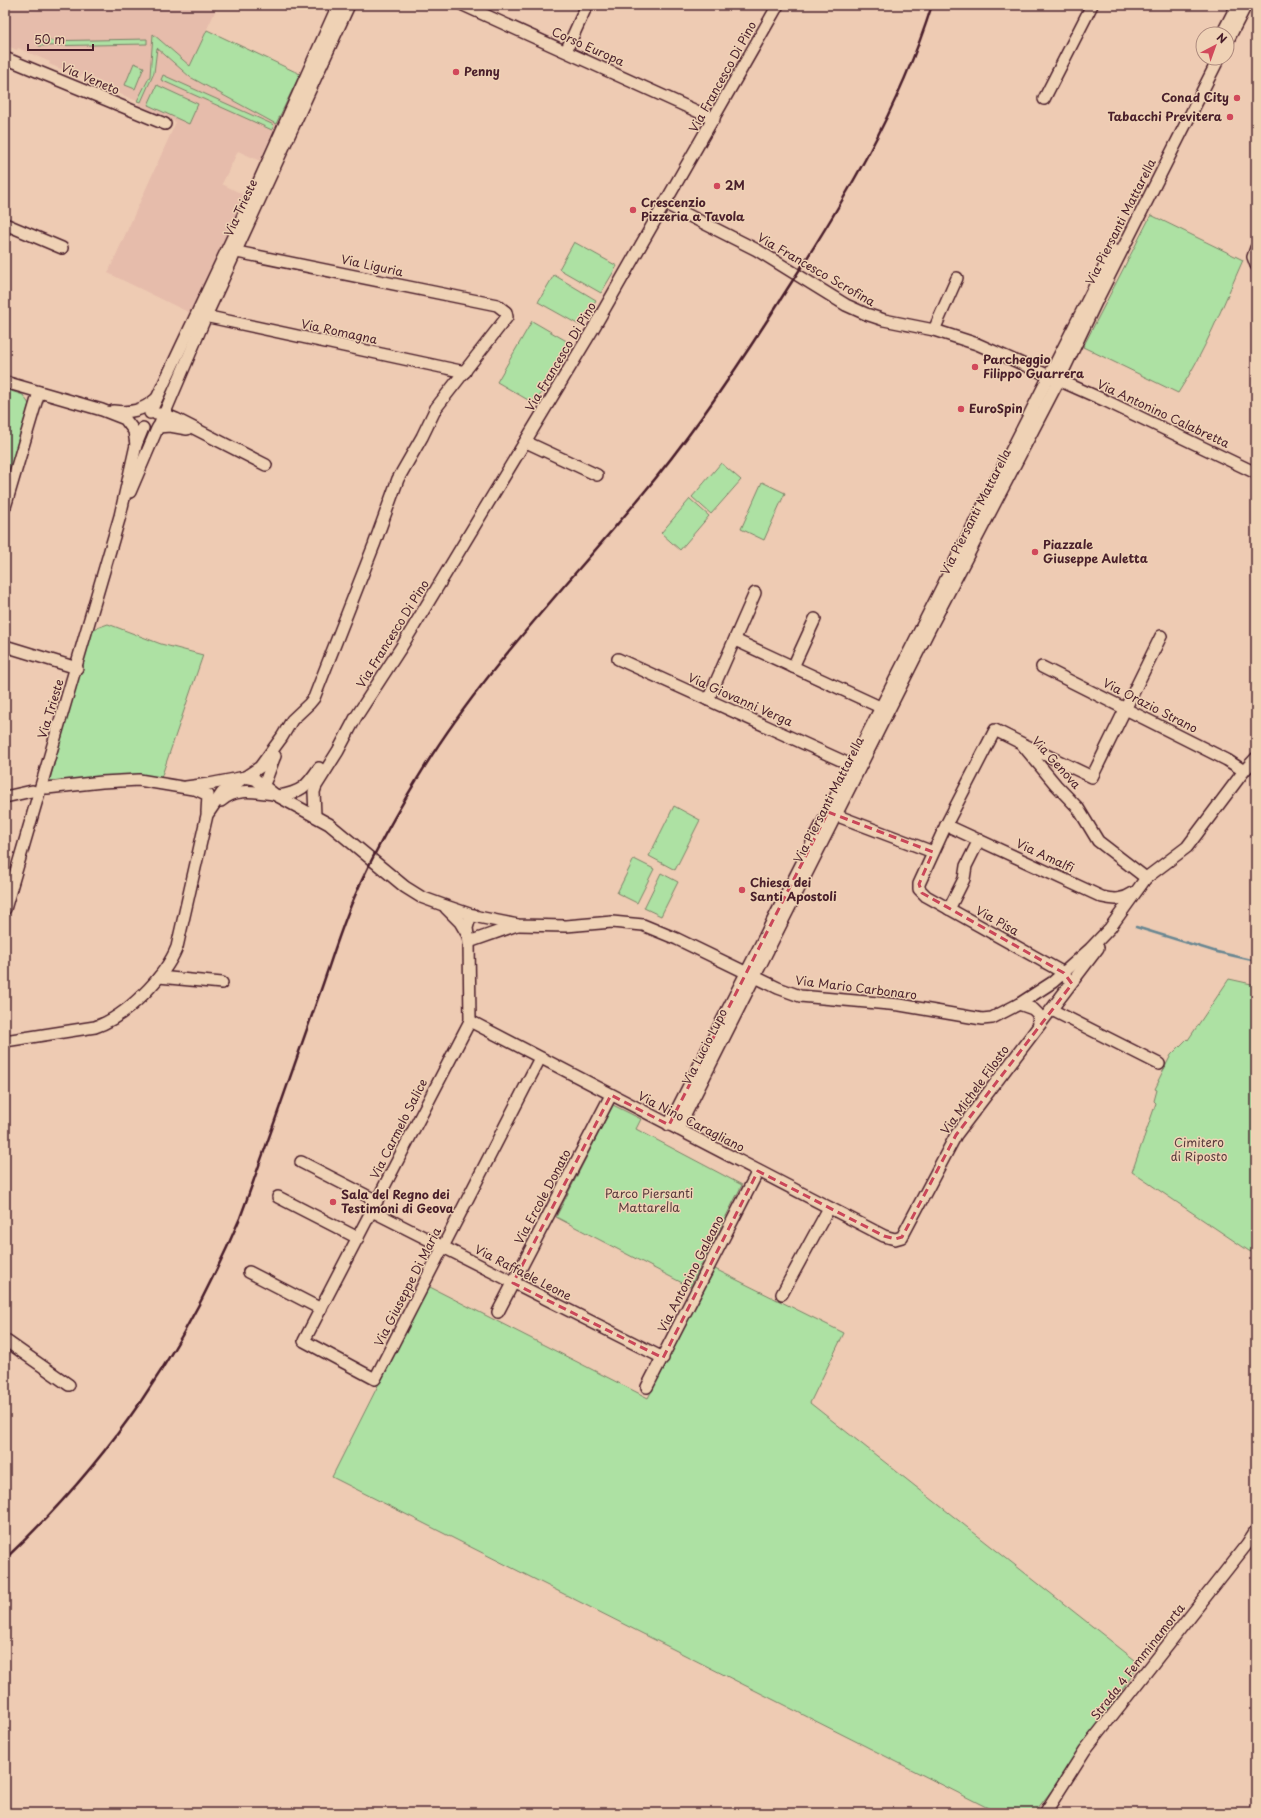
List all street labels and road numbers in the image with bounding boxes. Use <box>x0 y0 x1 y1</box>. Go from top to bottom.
street label: Via Francesco Di Pino <box>684 17 760 135</box>
street label: Corso Europa <box>549 22 628 70</box>
street label: Via Veneto <box>58 58 123 99</box>
street label: Via Piersanti Mattarella <box>1080 155 1160 288</box>
street label: Via Trieste <box>219 176 261 239</box>
street label: Via Francesco Scrofina <box>754 228 879 311</box>
street label: Via Liguria <box>339 250 406 281</box>
street label: Via Francesco Di Pino <box>520 298 600 415</box>
street label: Via Romagna <box>299 314 380 348</box>
street label: Via Antonino Calabretta <box>1094 374 1233 452</box>
street label: Via Piersanti Mattarella <box>935 445 1015 578</box>
street label: Via Francesco Di Pino <box>351 576 433 691</box>
street label: Via Giovanni Verga <box>685 668 796 730</box>
street label: Via Orazio Strano <box>1100 673 1201 737</box>
street label: Via Trieste <box>32 677 68 741</box>
street label: Via Genova <box>1028 732 1086 793</box>
street label: Via Piersanti Mattarella <box>788 733 868 866</box>
street label: Via Amalfi <box>1013 834 1077 876</box>
street label: Via Pisa <box>973 901 1023 940</box>
street label: Via Mario Carbonaro <box>794 971 918 1003</box>
street label: Via Lucio Lupo <box>677 1005 731 1088</box>
street label: Via Michele Filosto <box>936 1041 1013 1138</box>
street label: Via Carmelo Salice <box>365 1075 431 1182</box>
street label: Via Nino Caragliano <box>635 1086 748 1156</box>
street label: Via Ercole Donato <box>509 1146 575 1247</box>
street label: Via Antonino Galeano <box>653 1212 728 1335</box>
street label: Via Giuseppe Di Maria <box>369 1223 445 1349</box>
street label: Via Raffaele Leone <box>472 1240 575 1304</box>
street label: Strada 4 Femminamorta <box>1086 1599 1189 1723</box>

